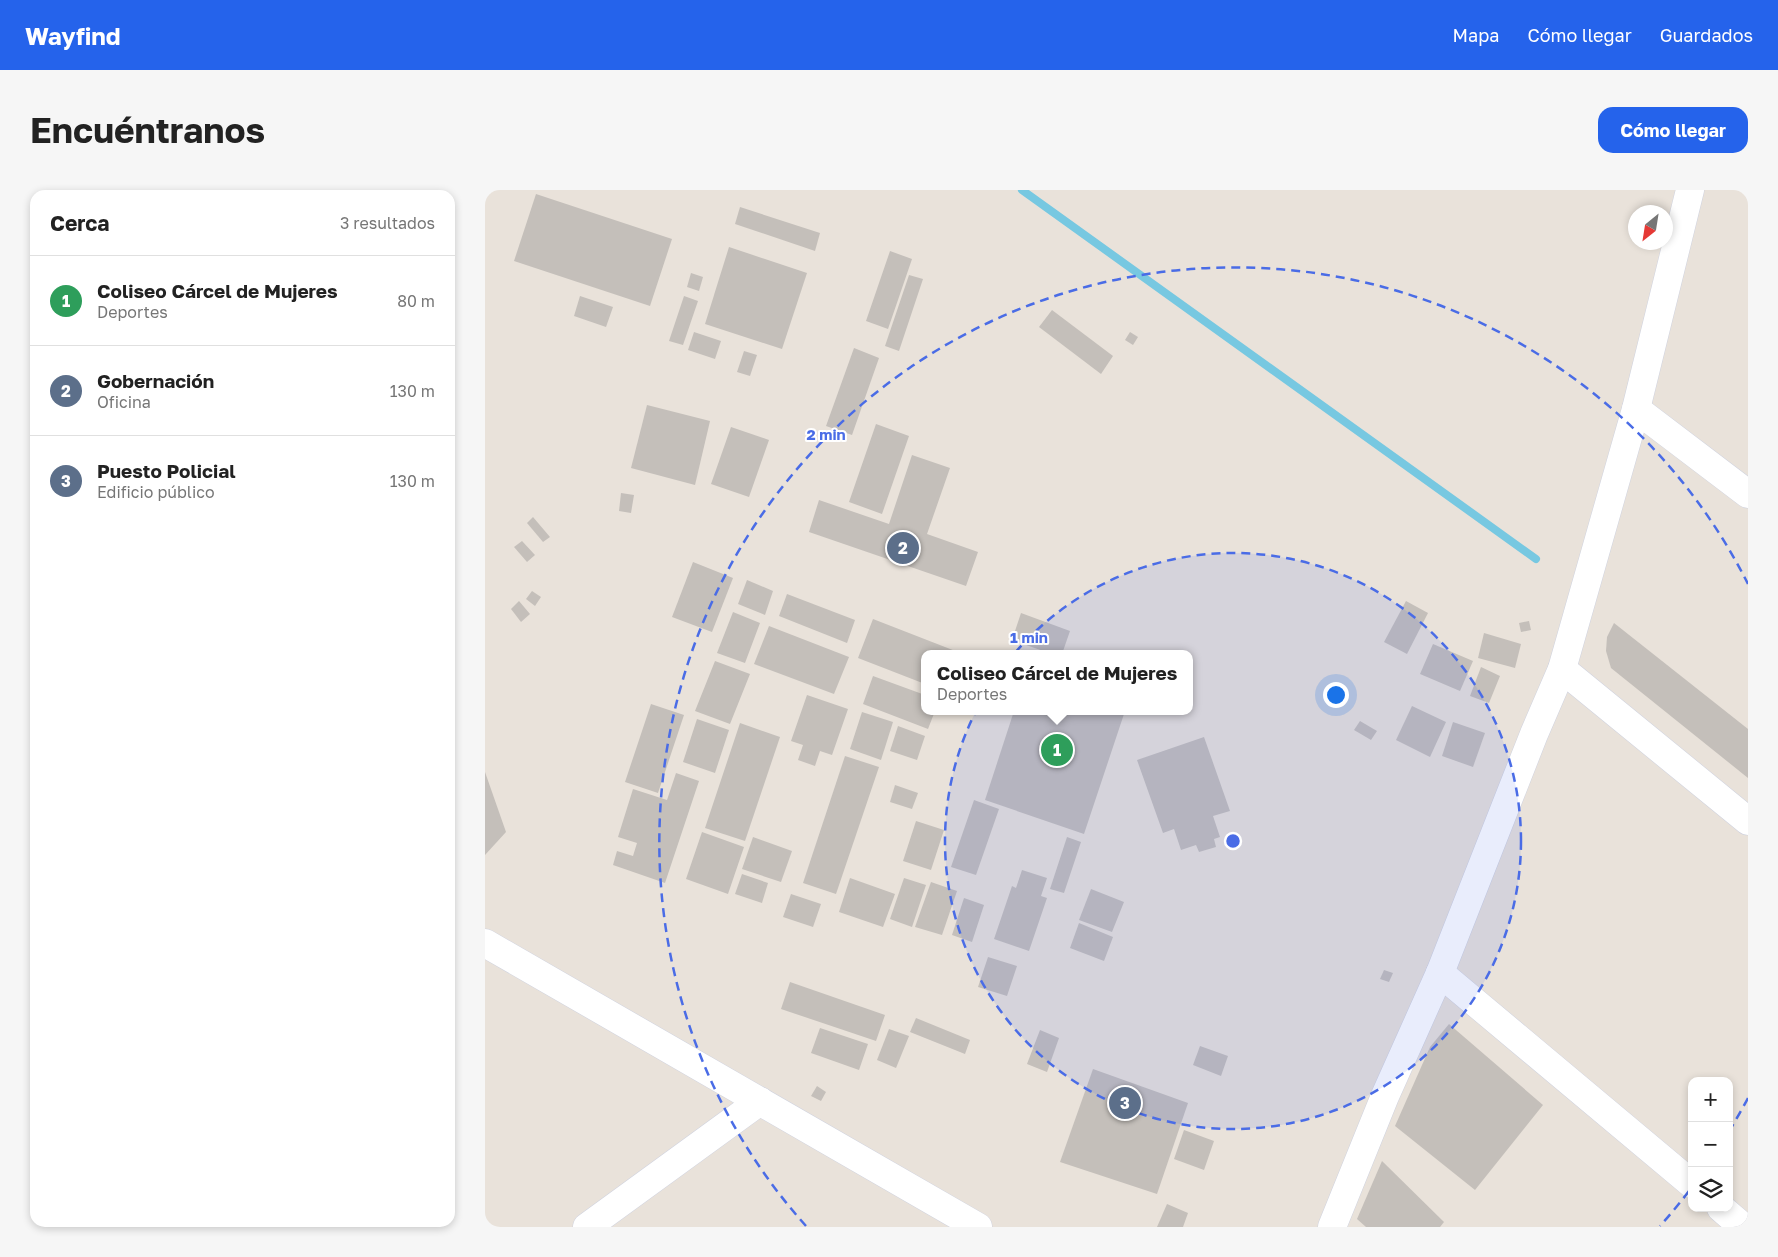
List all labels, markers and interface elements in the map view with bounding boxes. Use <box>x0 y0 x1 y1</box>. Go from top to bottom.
text: Wayfind <box>25 21 121 50</box>
text: Mapa <box>1453 24 1499 46</box>
text: Cómo llegar <box>1527 24 1632 46</box>
text: Guardados <box>1660 24 1753 46</box>
button: Cómo llegar <box>1598 107 1748 153</box>
text: Encuéntranos <box>30 109 265 151</box>
north arrow <box>1628 205 1673 250</box>
text: Cerca <box>50 210 109 236</box>
text: 3 resultados <box>340 213 435 233</box>
text: Coliseo Cárcel de Mujeres <box>97 279 338 302</box>
text: 1 <box>62 291 70 311</box>
text: 80 m <box>397 291 435 311</box>
text: Deportes <box>97 302 168 322</box>
text: Gobernación <box>97 369 214 392</box>
text: 2 <box>61 381 71 401</box>
text: 130 m <box>390 381 435 401</box>
text: Oficina <box>97 392 151 412</box>
text: 2 min <box>806 425 846 443</box>
text: Puesto Policial <box>97 459 236 482</box>
text: 3 <box>61 471 71 491</box>
text: 130 m <box>390 471 435 491</box>
text: Edificio público <box>97 482 215 502</box>
pin: 2 <box>887 529 919 567</box>
text: 1 min <box>1010 628 1048 646</box>
popup <box>921 650 1193 715</box>
text: Coliseo Cárcel de Mujeres <box>937 661 1177 684</box>
your location <box>1323 682 1349 708</box>
text: Deportes <box>937 684 1007 704</box>
pin: 1 <box>1041 731 1073 769</box>
centre of rings <box>1224 832 1242 850</box>
map controls <box>1688 1077 1733 1212</box>
button: + <box>1688 1077 1733 1122</box>
pin: 3 <box>1109 1084 1141 1122</box>
button: − <box>1688 1122 1733 1167</box>
button: layers <box>1688 1167 1733 1212</box>

